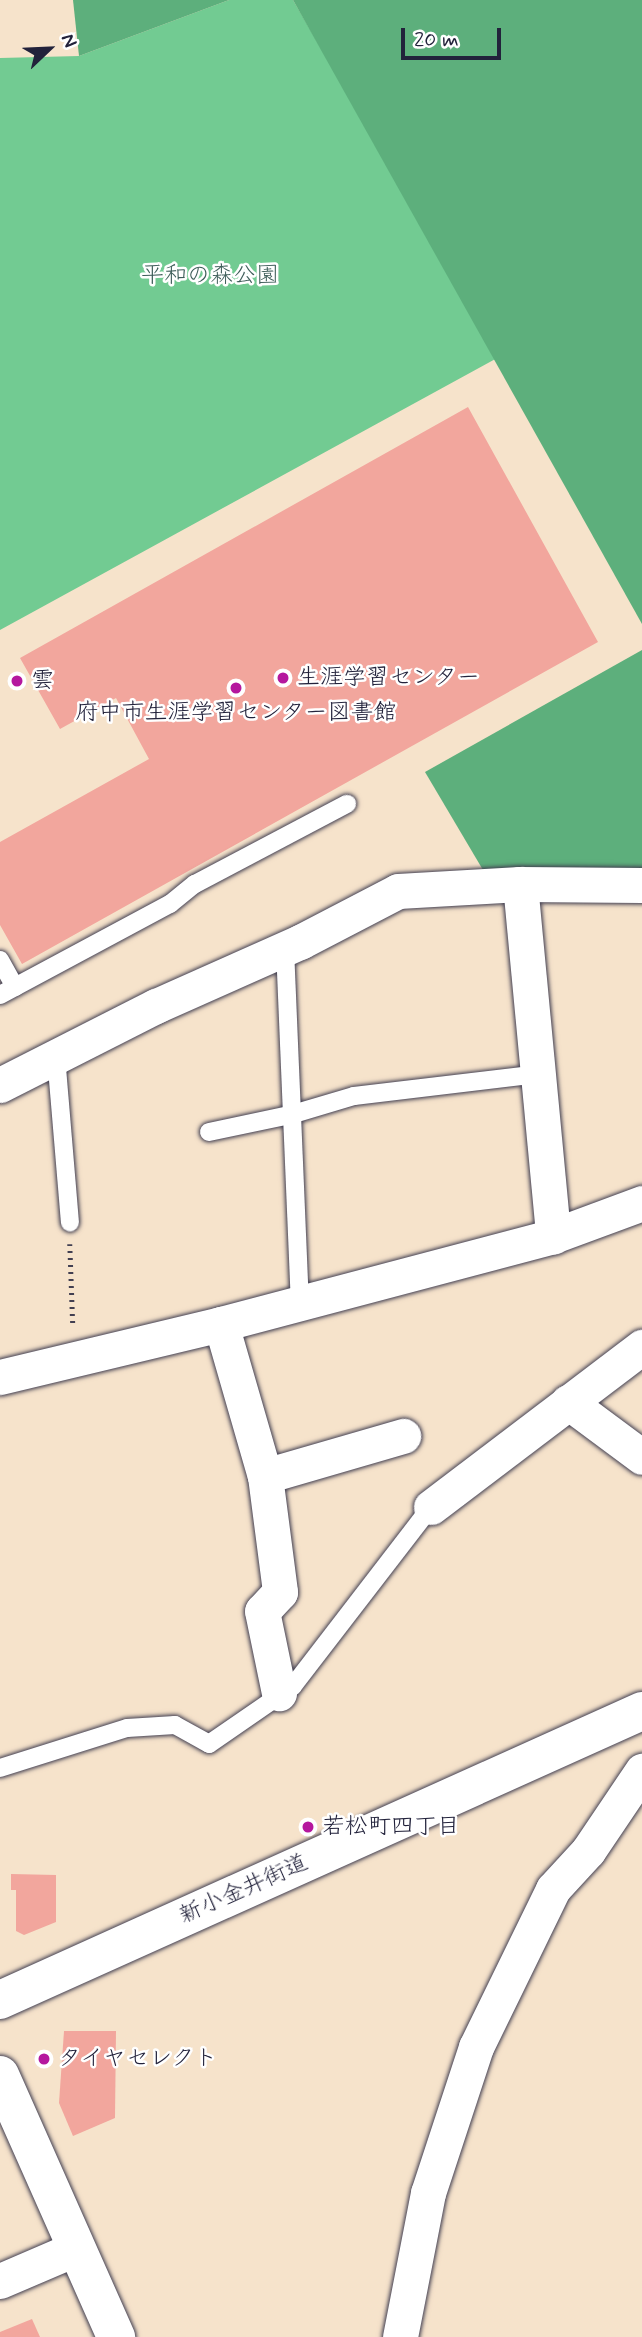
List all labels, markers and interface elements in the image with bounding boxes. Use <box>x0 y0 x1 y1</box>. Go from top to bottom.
north arrow <box>14 14 84 84</box>
scale bar <box>404 14 504 58</box>
text: 20 m <box>414 26 459 54</box>
text: N <box>55 30 83 51</box>
park label: 平和の森公園 <box>141 262 279 290</box>
place label: 生涯学習センター <box>297 664 481 692</box>
place label: 雲 <box>31 667 54 695</box>
marker: 生涯学習センター <box>275 670 291 686</box>
marker: 雲 <box>9 673 25 689</box>
marker: 府中市生涯学習センター図書館 <box>228 680 244 696</box>
place label: 府中市生涯学習センター図書館 <box>75 699 397 727</box>
place label: 若松町四丁目 <box>322 1813 460 1841</box>
marker: 若松町四丁目 <box>300 1819 316 1835</box>
street label: 新小金井街道 <box>175 1849 313 1931</box>
place label: タイヤセレクト <box>58 2045 219 2073</box>
marker: タイヤセレクト <box>36 2051 52 2067</box>

